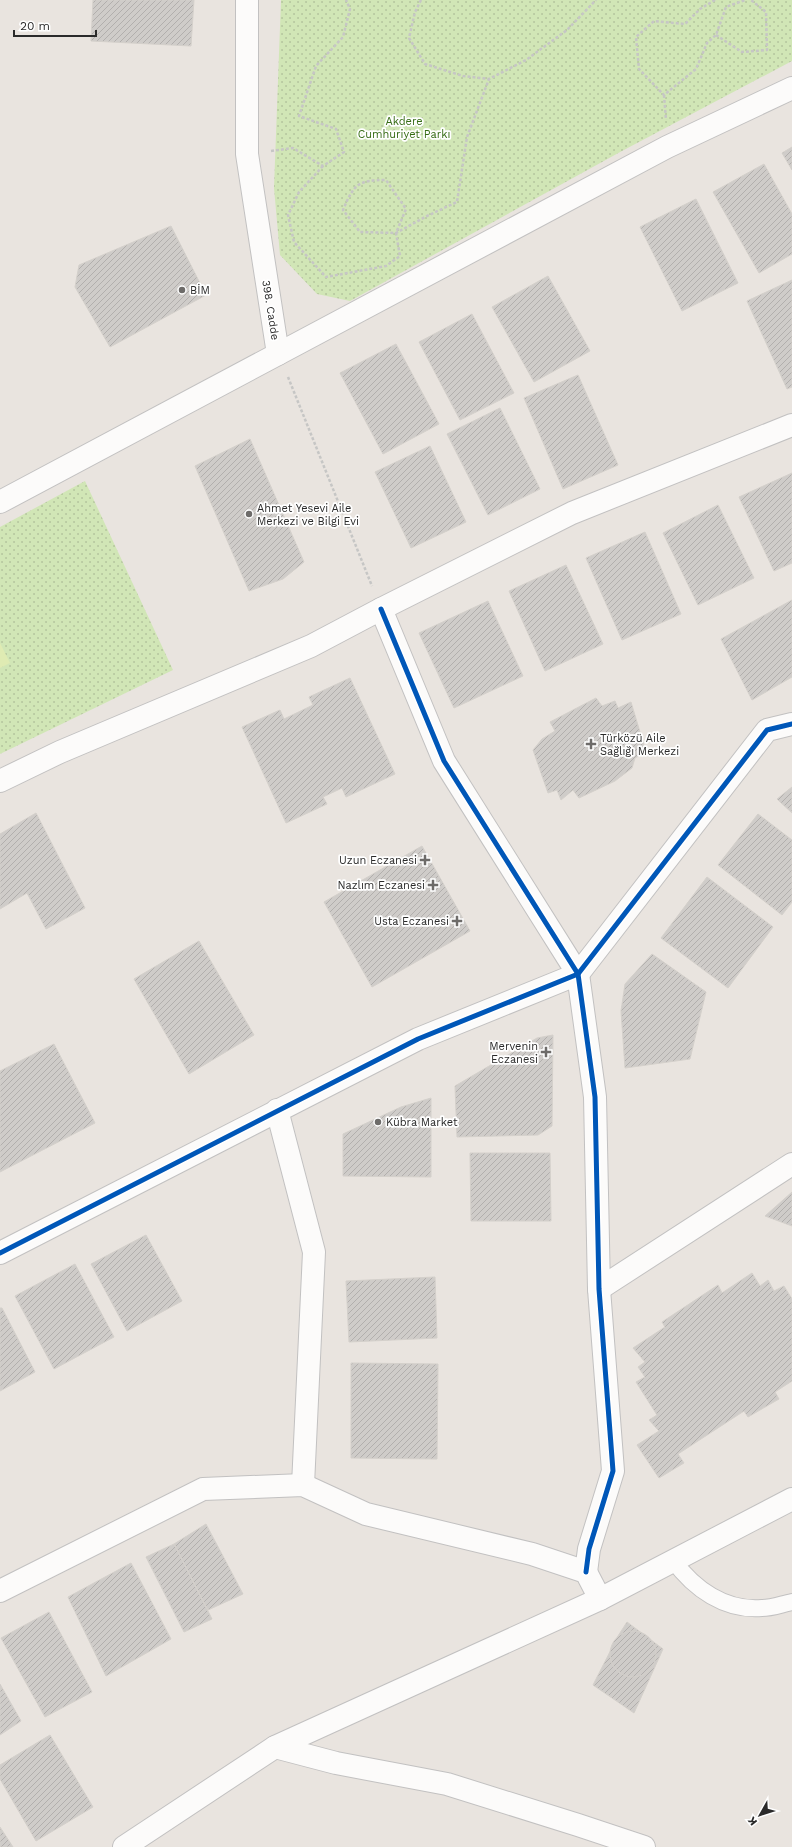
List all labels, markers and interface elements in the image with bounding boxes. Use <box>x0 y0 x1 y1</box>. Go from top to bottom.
scale bar <box>14 12 96 38</box>
text: 20 m <box>20 19 50 33</box>
park label: Akdere Cumhuriyet Parkı <box>358 115 450 141</box>
street label: 398. Cadde <box>259 279 282 341</box>
place label: BİM <box>190 283 210 297</box>
marker: BİM <box>177 285 187 295</box>
place label: Ahmet Yesevi Aile Merkezi ve Bilgi Evi <box>257 502 359 528</box>
marker: Ahmet Yesevi Aile Merkezi ve Bilgi Evi <box>244 509 254 519</box>
place label: Türközü Aile Sağlığı Merkezi <box>600 732 679 758</box>
marker: Türközü Aile Sağlığı Merkezi <box>585 738 597 750</box>
place label: Uzun Eczanesi <box>339 854 417 867</box>
marker: Uzun Eczanesi <box>420 855 430 865</box>
place label: Nazlım Eczanesi <box>337 879 425 892</box>
marker: Nazlım Eczanesi <box>428 880 438 890</box>
place label: Usta Eczanesi <box>374 915 449 928</box>
marker: Usta Eczanesi <box>452 916 462 926</box>
place label: Mervenin Eczanesi <box>489 1040 538 1066</box>
marker: Mervenin Eczanesi <box>541 1047 551 1057</box>
place label: Kübra Market <box>386 1116 458 1129</box>
marker: Kübra Market <box>373 1117 383 1127</box>
north arrow <box>740 1795 780 1835</box>
text: K <box>745 1814 760 1828</box>

